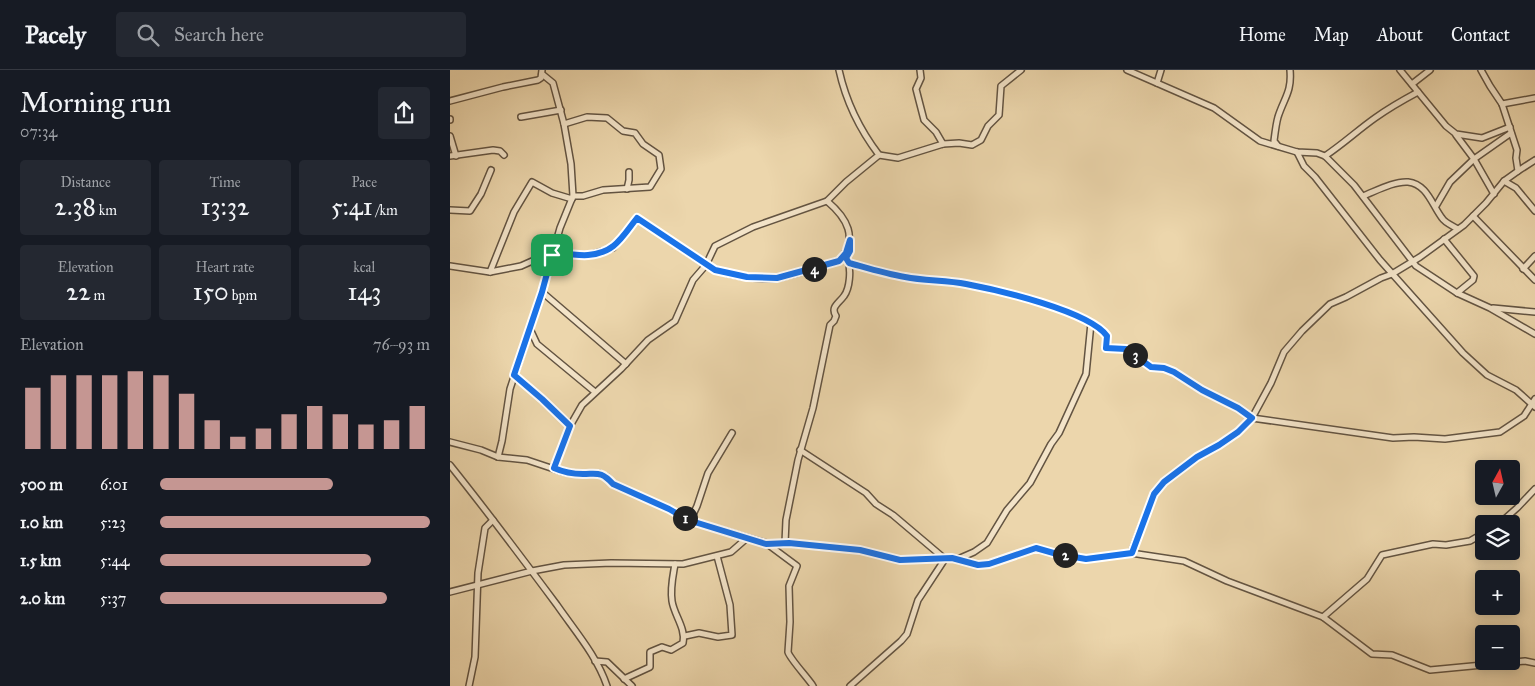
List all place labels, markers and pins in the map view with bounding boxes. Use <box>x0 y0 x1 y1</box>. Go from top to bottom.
pin <box>531 234 573 276</box>
pin: 4 <box>802 256 826 282</box>
pin: 3 <box>1122 342 1148 368</box>
pin: 1 <box>672 506 698 530</box>
pin: 2 <box>1052 542 1078 568</box>

